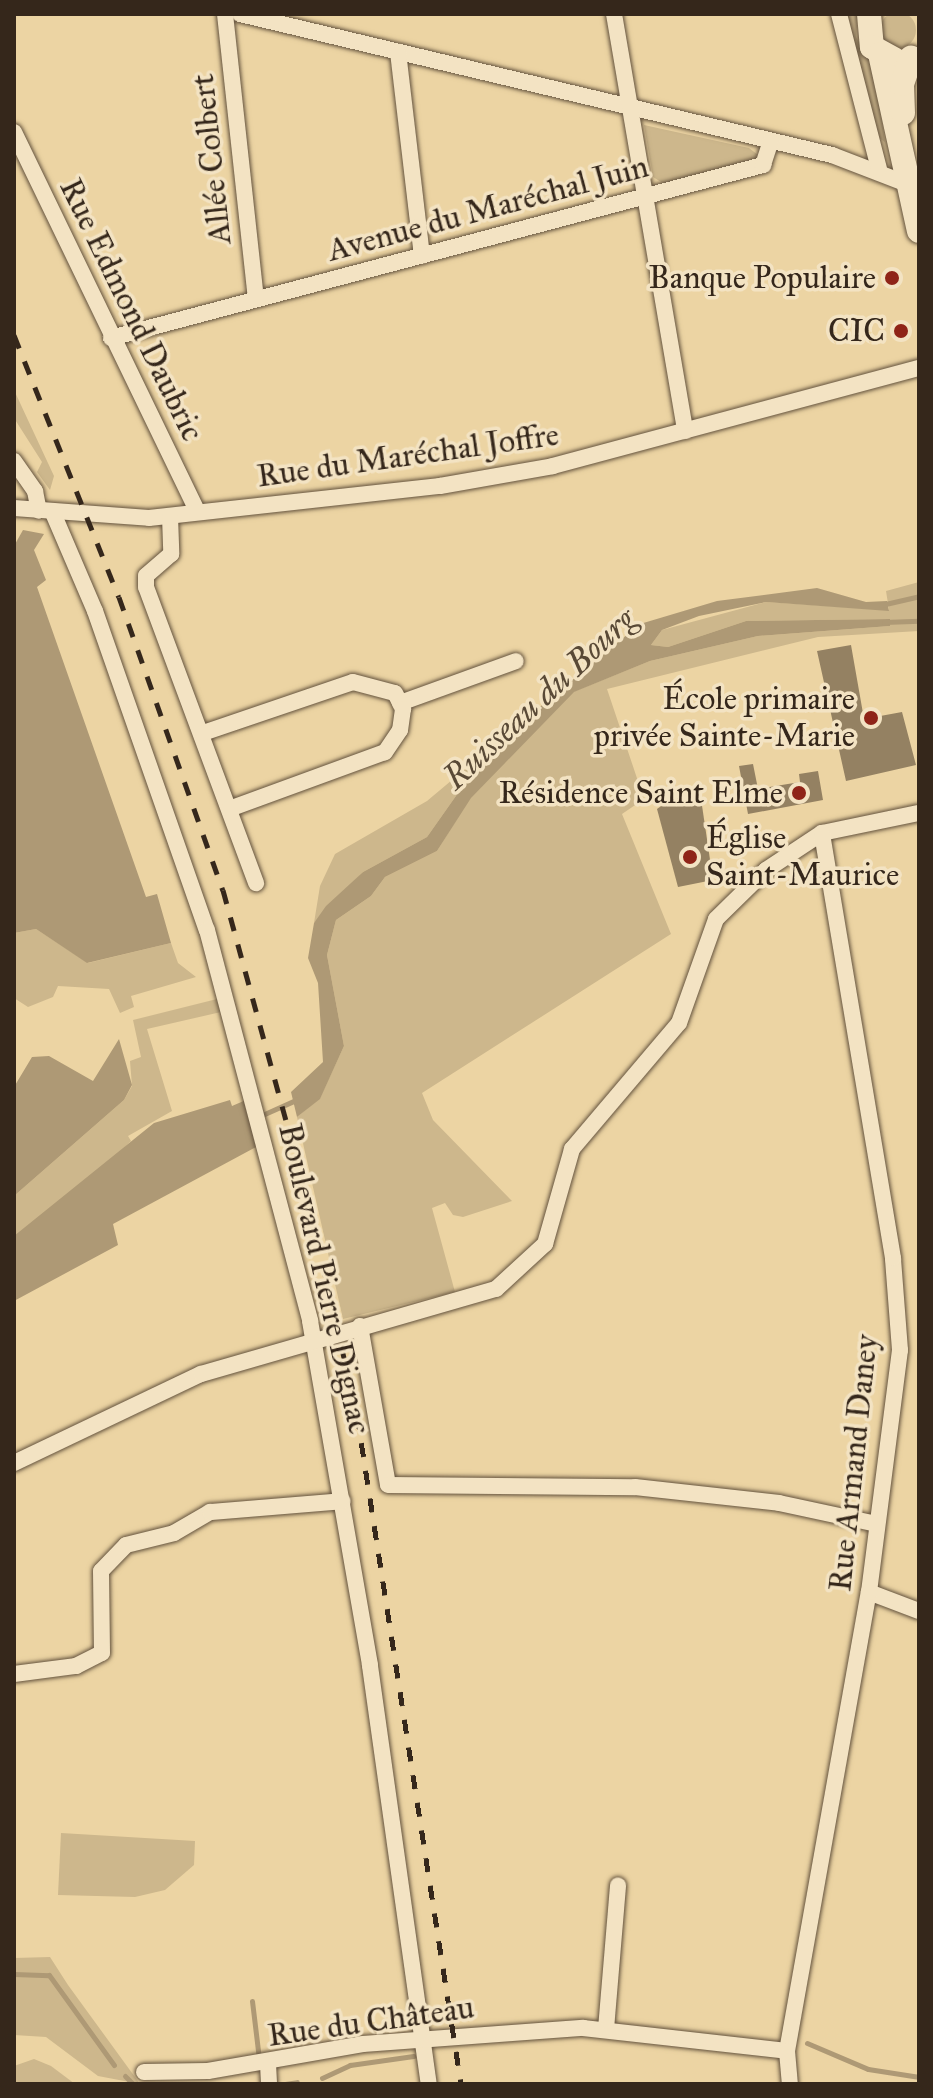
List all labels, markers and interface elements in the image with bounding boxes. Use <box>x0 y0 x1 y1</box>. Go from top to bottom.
street label: Allée Colbert <box>184 72 240 246</box>
street label: Avenue du Maréchal Juin <box>324 148 652 270</box>
street label: Rue Edmond Daubric <box>51 172 211 448</box>
place label: Banque Populaire <box>648 259 876 297</box>
marker: Banque Populaire <box>883 269 901 287</box>
place label: CIC <box>828 312 885 350</box>
marker: CIC <box>892 322 910 340</box>
street label: Rue du Maréchal Joffre <box>255 416 561 496</box>
water label: Ruisseau du Bourg <box>434 598 644 798</box>
place label: École primaire privée Sainte-Marie <box>594 681 855 756</box>
marker: École primaire privée Sainte-Marie <box>862 709 880 727</box>
place label: Résidence Saint Elme <box>499 774 783 812</box>
marker: Résidence Saint Elme <box>790 784 808 802</box>
place label: Église Saint-Maurice <box>706 820 899 895</box>
marker: Église Saint-Maurice <box>681 848 699 866</box>
street label: Boulevard Pierre Dignac <box>270 1120 378 1438</box>
street label: Rue Armand Daney <box>821 1333 887 1593</box>
street label: Rue du Château <box>265 1989 477 2055</box>

